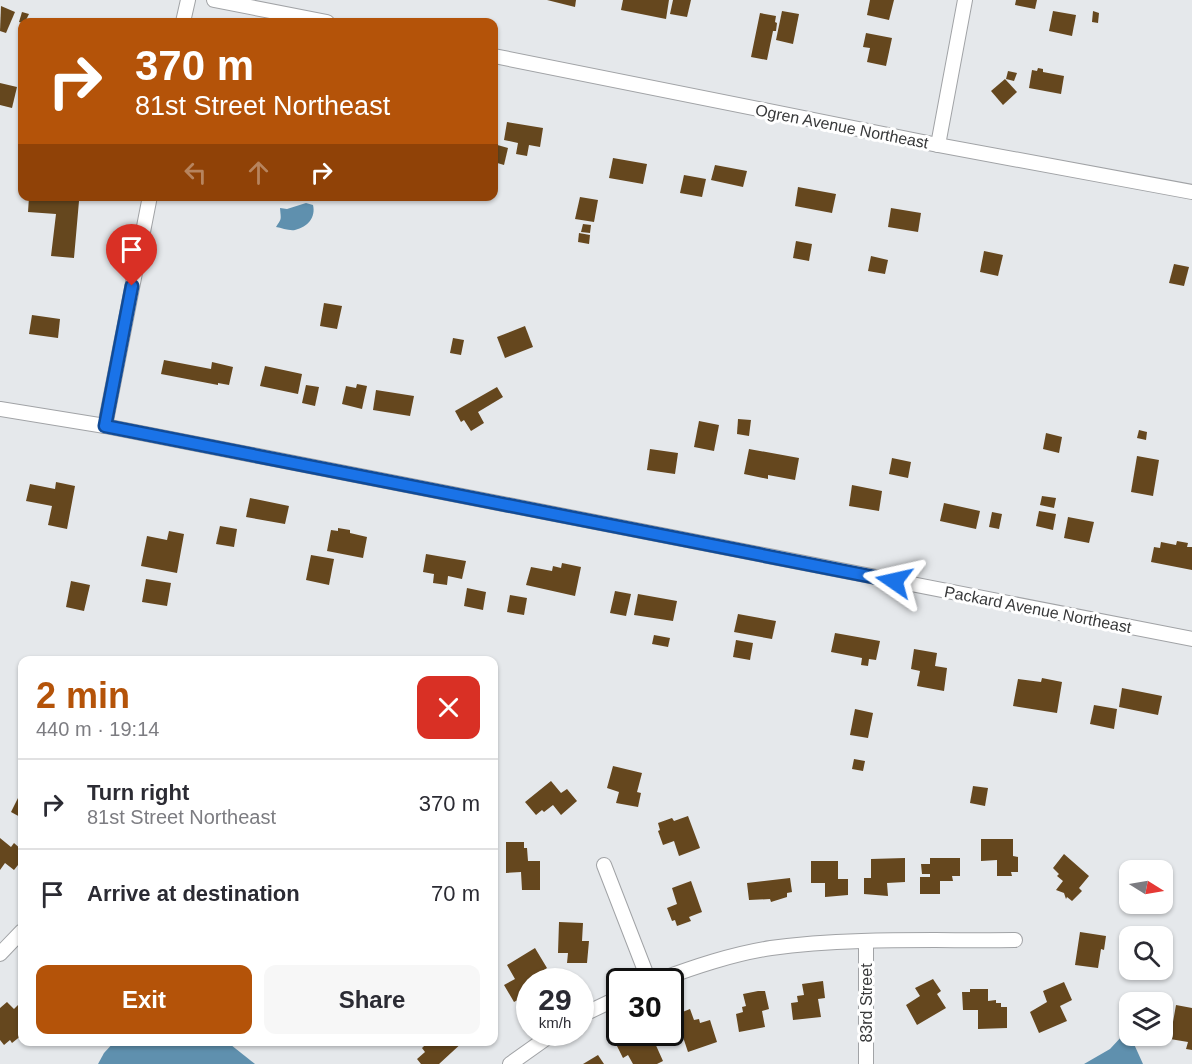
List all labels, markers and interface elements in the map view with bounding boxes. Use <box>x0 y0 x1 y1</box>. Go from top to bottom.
icon: right <box>36 42 114 120</box>
text: 370 m <box>135 42 254 89</box>
text: 81st Street Northeast <box>135 91 390 121</box>
street label: Ogren Avenue Northeast <box>754 101 930 152</box>
icon: left <box>179 156 212 189</box>
icon: ahead <box>242 156 275 189</box>
icon: right <box>305 156 338 189</box>
pin <box>106 224 157 286</box>
icon: arrive <box>115 233 148 266</box>
position arrow <box>862 549 926 613</box>
street label: Packard Avenue Northeast <box>943 583 1133 636</box>
text: 2 min <box>36 675 130 716</box>
button: close <box>417 676 480 739</box>
text: 440 m · 19:14 <box>36 718 159 740</box>
text: Turn right <box>87 780 189 805</box>
icon: right <box>36 788 69 821</box>
text: 370 m <box>419 791 480 816</box>
text: 81st Street Northeast <box>87 806 276 828</box>
north arrow <box>1119 860 1173 914</box>
map controls <box>1119 860 1173 1046</box>
icon: arrive <box>36 878 69 911</box>
text: Arrive at destination <box>87 881 300 906</box>
text: 70 m <box>431 881 480 906</box>
button: search <box>1119 926 1173 980</box>
street label: 83rd Street <box>858 963 875 1043</box>
button: Exit <box>36 965 252 1034</box>
button: Share <box>264 965 480 1034</box>
speed limit sign: 30 <box>606 968 684 1046</box>
text: 29 <box>538 983 572 1016</box>
button: layers <box>1119 992 1173 1046</box>
text: km/h <box>539 1014 571 1031</box>

